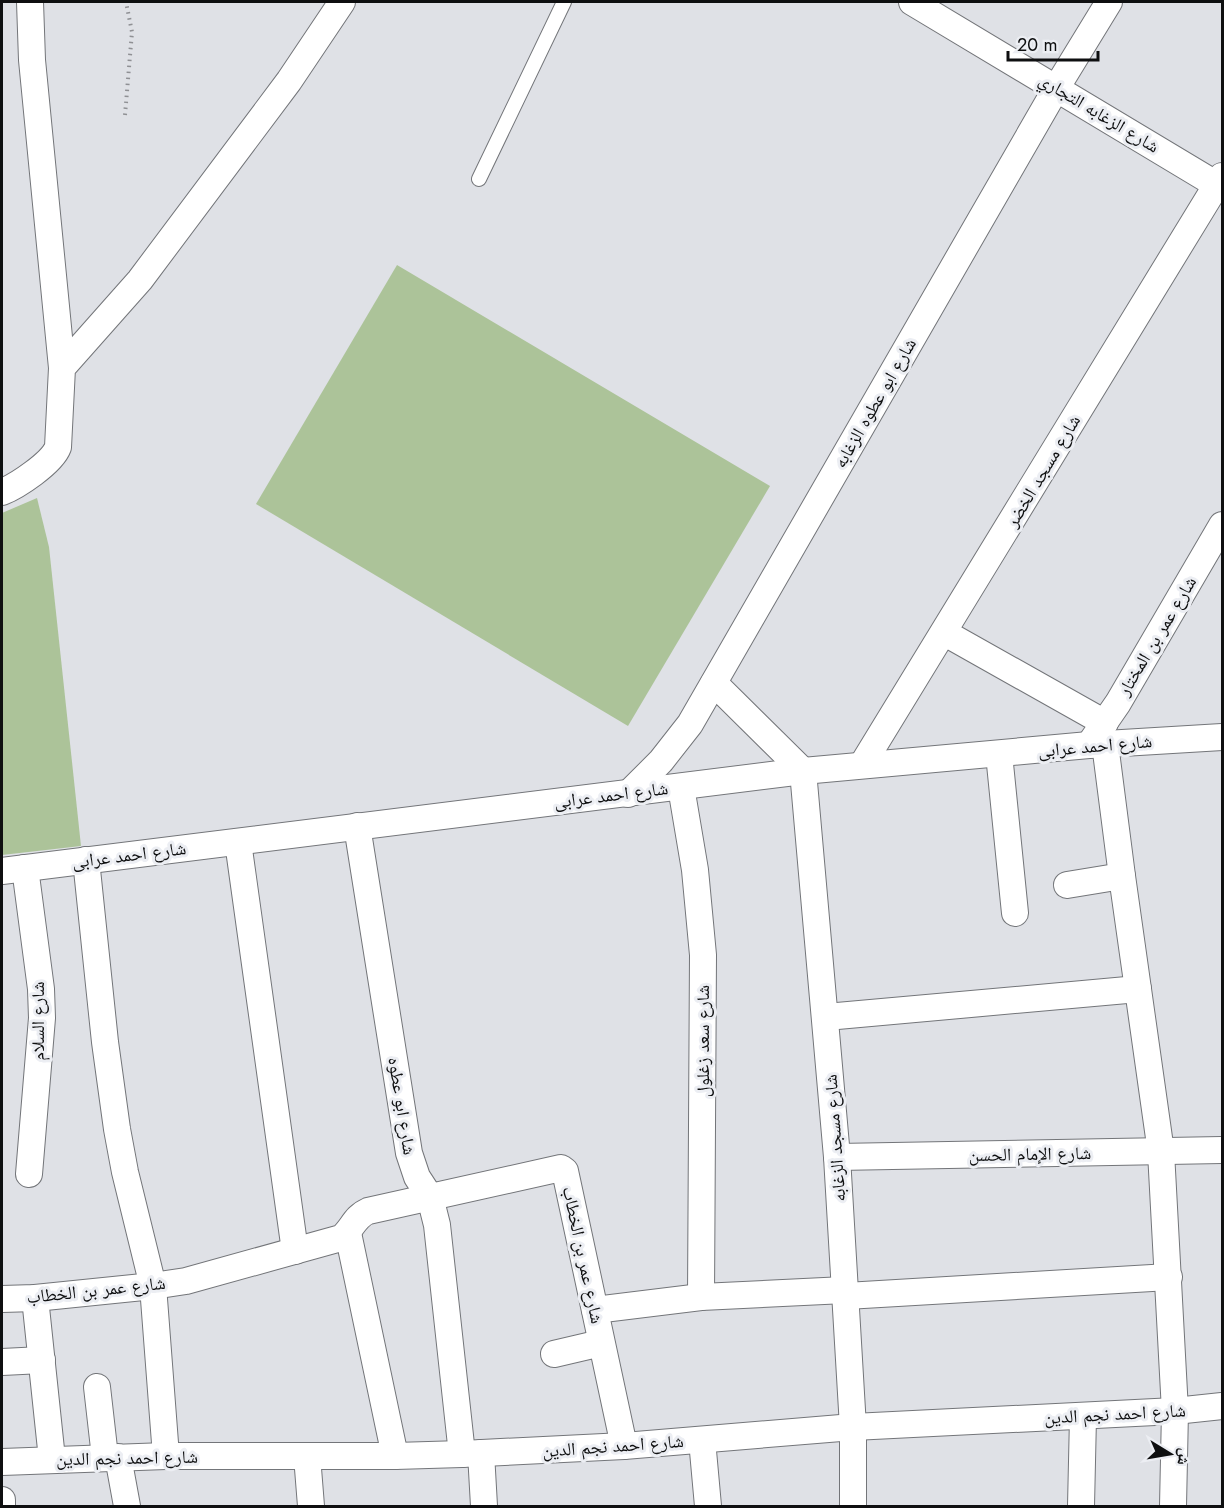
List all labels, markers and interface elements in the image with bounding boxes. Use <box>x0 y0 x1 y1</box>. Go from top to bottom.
scale bar <box>1008 24 1098 62</box>
text: 20 m <box>1017 32 1057 58</box>
street label: شارع الزغابه التجاري <box>1033 67 1164 161</box>
street label: شارع ابو عطوه الزغابه <box>827 333 923 473</box>
street label: شارع مسجد الخضر <box>999 410 1087 533</box>
street label: شارع عمر بن المختار <box>1111 571 1203 701</box>
street label: شارع احمد عرابى <box>1037 728 1153 764</box>
street label: شارع احمد عرابى <box>552 775 670 815</box>
street label: شارع احمد عرابى <box>70 835 188 875</box>
street label: شارع السلام <box>25 981 51 1061</box>
street label: شارع سعد زغلول <box>690 985 716 1097</box>
street label: شارع ابو عطوه <box>381 1055 423 1157</box>
street label: شارع مسجد الزغابه <box>818 1073 852 1203</box>
street label: شارع الإمام الحسن <box>968 1140 1092 1168</box>
street label: شارع عمر بن الخطاب <box>556 1184 610 1326</box>
street label: شارع عمر بن الخطاب <box>25 1270 167 1310</box>
street label: شارع احمد نجم الدين <box>1043 1397 1187 1431</box>
north arrow <box>1140 1424 1200 1484</box>
street label: شارع احمد نجم الدين <box>541 1428 685 1464</box>
street label: شارع احمد نجم الدين <box>56 1444 198 1472</box>
text: ش <box>1171 1446 1197 1467</box>

